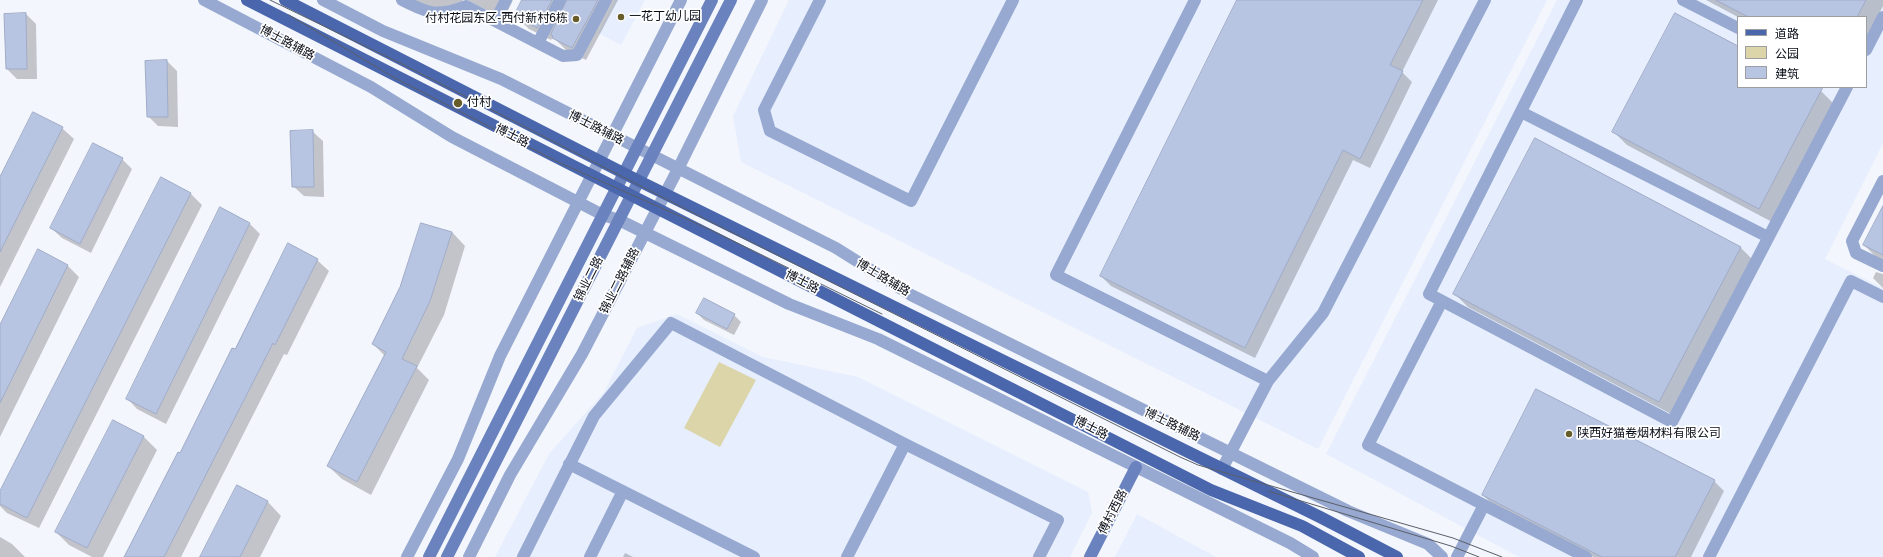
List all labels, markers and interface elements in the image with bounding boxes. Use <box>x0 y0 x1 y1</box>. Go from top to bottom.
place label: 一花丁幼儿园 <box>629 10 701 24</box>
place label: 付村花园东区-西付新村6栋 <box>425 12 568 26</box>
marker: 一花丁幼儿园 <box>616 12 626 22</box>
marker: 付村花园东区-西付新村6栋 <box>571 14 581 24</box>
legend <box>1737 16 1867 88</box>
street label: 博士路辅路 <box>257 23 317 63</box>
text: 道路 <box>1775 27 1799 41</box>
text: 公园 <box>1775 47 1799 61</box>
text: 建筑 <box>1775 67 1799 81</box>
place label: 付村 <box>467 96 491 110</box>
marker: 付村 <box>452 97 464 109</box>
street label: 博士路辅路 <box>566 108 626 148</box>
street label: 博士路 <box>493 121 531 151</box>
street label: 锦业二路辅路 <box>597 246 643 316</box>
street label: 锦业二路 <box>572 254 606 304</box>
street label: 博士路辅路 <box>854 256 912 300</box>
street label: 博士路 <box>783 267 821 297</box>
street label: 博士路辅路 <box>1142 405 1202 445</box>
street label: 博士路 <box>1072 413 1110 443</box>
place label: 陕西好猫卷烟材料有限公司 <box>1577 427 1721 441</box>
marker: 陕西好猫卷烟材料有限公司 <box>1564 429 1574 439</box>
street label: 傅村西路 <box>1096 487 1130 537</box>

